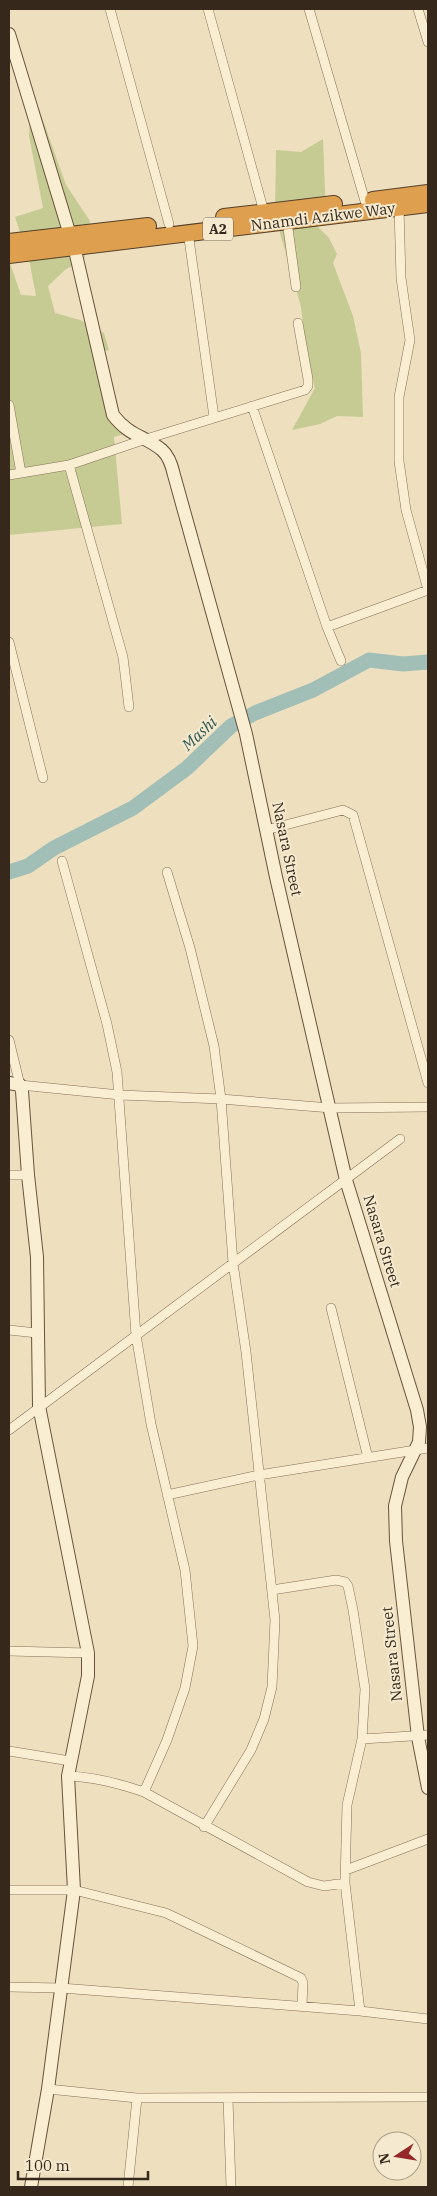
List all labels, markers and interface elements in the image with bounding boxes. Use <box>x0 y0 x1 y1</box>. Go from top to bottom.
street label: Nnamdi Azikwe Way <box>250 198 396 235</box>
road number: A2 <box>203 218 233 240</box>
water label: Mashi <box>176 712 221 755</box>
street label: Nasara Street <box>268 800 307 898</box>
street label: Nasara Street <box>359 1192 406 1289</box>
street label: Nasara Street <box>377 1605 406 1703</box>
north arrow <box>372 2131 422 2181</box>
scale bar <box>18 2148 148 2180</box>
text: N <box>374 2151 394 2166</box>
text: 100 m <box>25 2156 70 2175</box>

